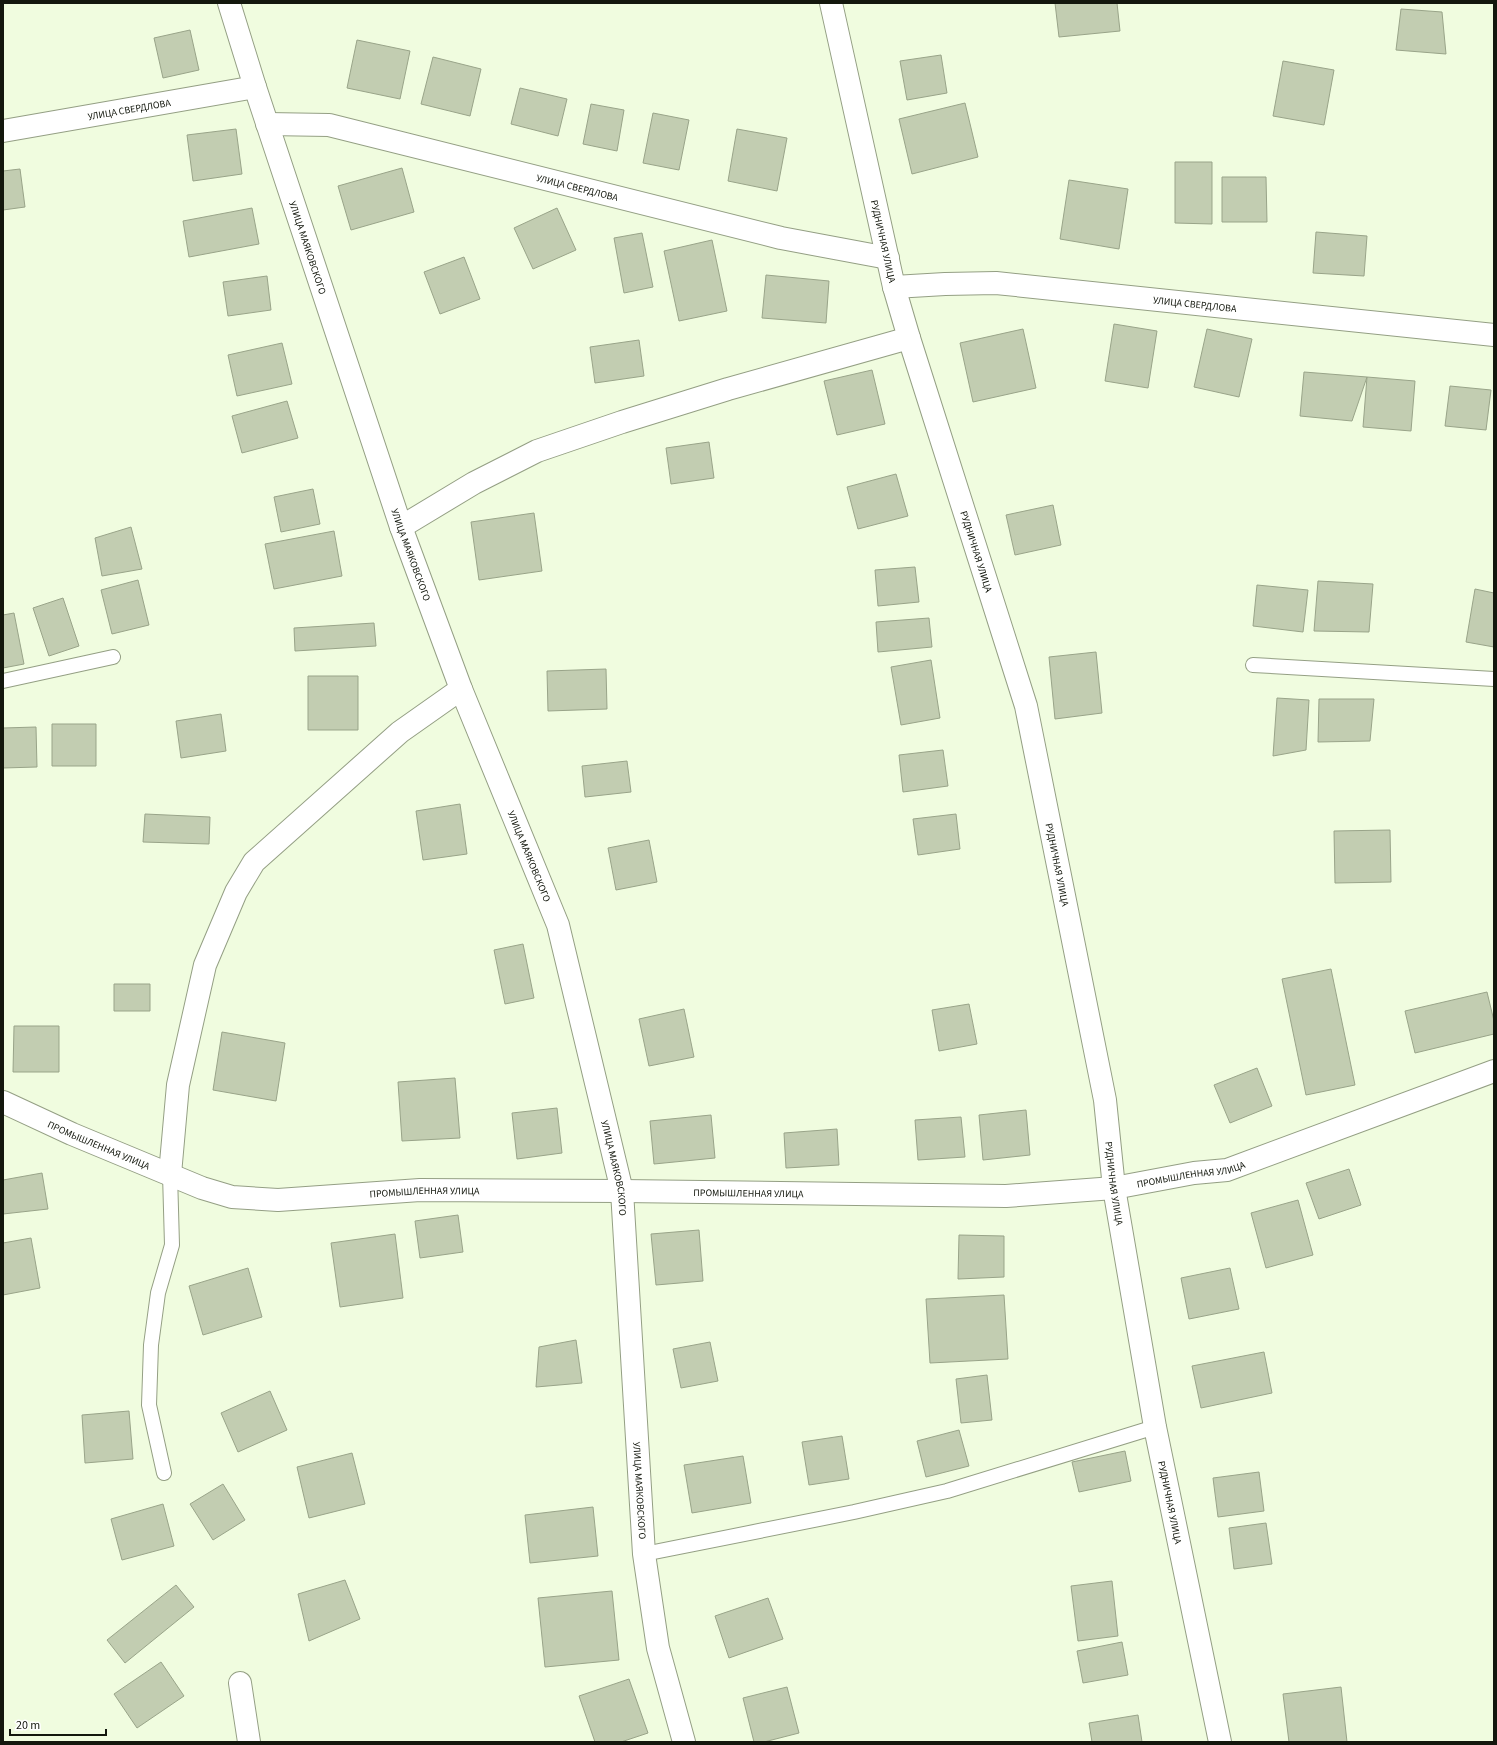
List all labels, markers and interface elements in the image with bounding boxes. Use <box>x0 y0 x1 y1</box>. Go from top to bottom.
street label: УЛИЦА СВЕРДЛОВА <box>87 96 172 124</box>
street label: УЛИЦА СВЕРДЛОВА <box>535 171 620 205</box>
street label: УЛИЦА МАЯКОВСКОГО <box>285 199 329 297</box>
street label: РУДНИЧНАЯ УЛИЦА <box>867 199 899 285</box>
street label: УЛИЦА СВЕРДЛОВА <box>1152 293 1238 316</box>
street label: УЛИЦА МАЯКОВСКОГО <box>387 507 434 603</box>
street label: РУДНИЧНАЯ УЛИЦА <box>956 509 996 595</box>
street label: УЛИЦА МАЯКОВСКОГО <box>504 809 554 905</box>
street label: РУДНИЧНАЯ УЛИЦА <box>1042 822 1072 908</box>
street label: ПРОМЫШЛЕННАЯ УЛИЦА <box>45 1118 152 1174</box>
street label: УЛИЦА МАЯКОВСКОГО <box>597 1119 630 1216</box>
street label: РУДНИЧНАЯ УЛИЦА <box>1101 1141 1126 1227</box>
street label: ПРОМЫШЛЕННАЯ УЛИЦА <box>1136 1158 1248 1192</box>
street label: ПРОМЫШЛЕННАЯ УЛИЦА <box>369 1184 480 1202</box>
street label: ПРОМЫШЛЕННАЯ УЛИЦА <box>693 1186 804 1201</box>
street label: УЛИЦА МАЯКОВСКОГО <box>629 1441 649 1540</box>
street label: РУДНИЧНАЯ УЛИЦА <box>1154 1460 1185 1546</box>
scale bar <box>10 1711 106 1737</box>
text: 20 m <box>16 1717 40 1734</box>

